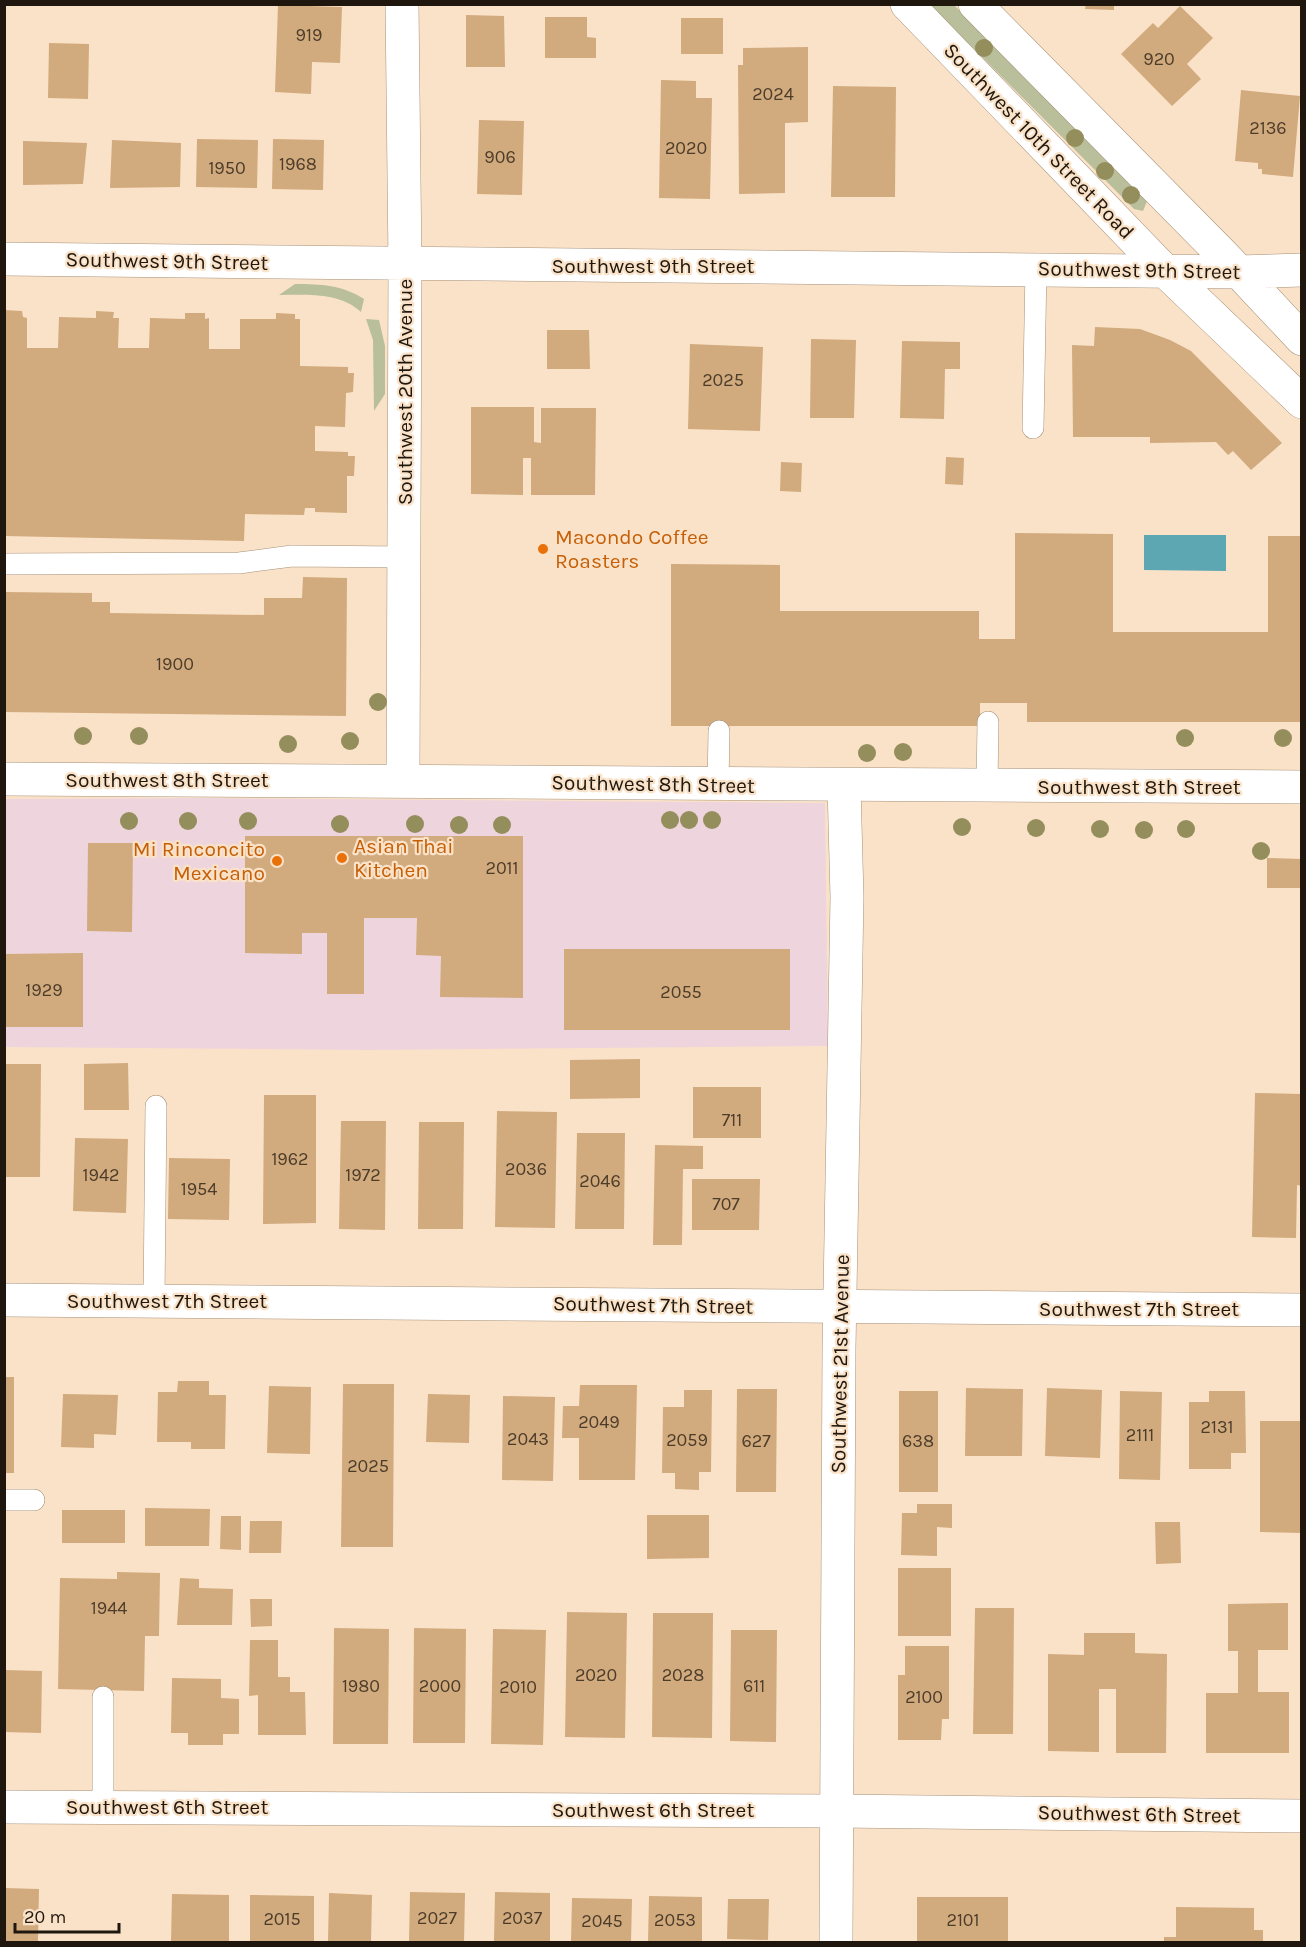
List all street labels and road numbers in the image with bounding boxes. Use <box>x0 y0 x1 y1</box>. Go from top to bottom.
street label: Southwest 10th Street Road <box>939 38 1139 244</box>
street label: Southwest 9th Street <box>65 247 269 275</box>
street label: Southwest 9th Street <box>552 254 754 278</box>
street label: Southwest 9th Street <box>1037 256 1241 284</box>
street label: Southwest 20th Avenue <box>393 279 417 505</box>
street label: Southwest 8th Street <box>65 768 269 792</box>
street label: Southwest 8th Street <box>551 770 755 798</box>
street label: Southwest 8th Street <box>1037 775 1241 799</box>
street label: Southwest 21st Avenue <box>826 1254 854 1474</box>
street label: Southwest 7th Street <box>67 1289 267 1313</box>
street label: Southwest 7th Street <box>553 1291 754 1319</box>
street label: Southwest 7th Street <box>1039 1297 1239 1321</box>
street label: Southwest 6th Street <box>66 1795 268 1819</box>
street label: Southwest 6th Street <box>552 1798 754 1822</box>
street label: Southwest 6th Street <box>1038 1800 1241 1828</box>

